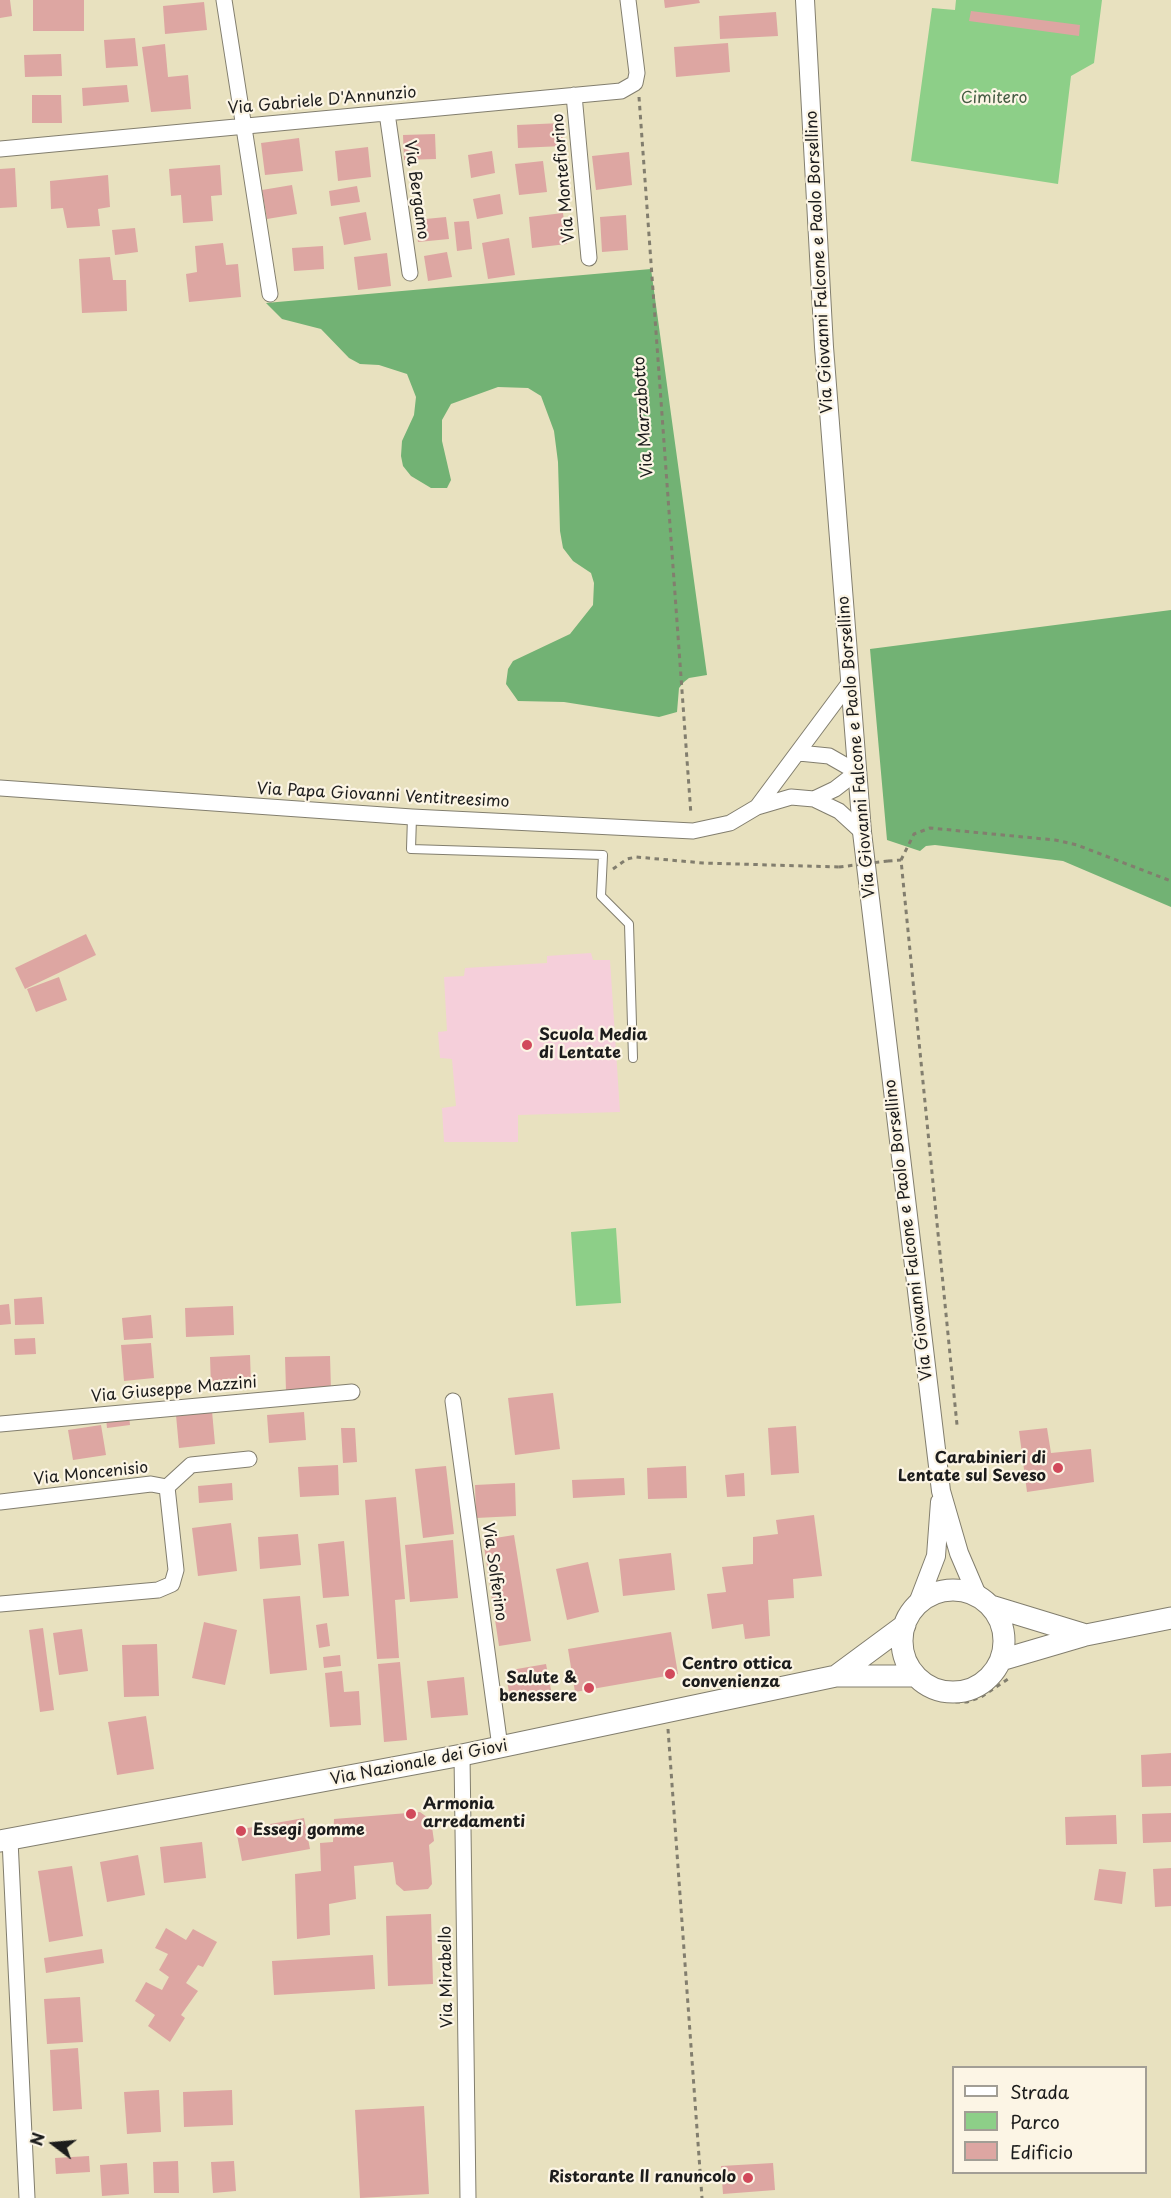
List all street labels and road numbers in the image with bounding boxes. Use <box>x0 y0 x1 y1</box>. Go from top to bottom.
street label: Via Gabriele D'Annunzio <box>227 83 417 119</box>
street label: Via Giovanni Falcone e Paolo Borsellino <box>802 110 838 414</box>
street label: Via Montefiorino <box>549 113 579 243</box>
street label: Via Bergamo <box>400 139 432 241</box>
street label: Via Marzabotto <box>630 356 658 478</box>
street label: Via Giovanni Falcone e Paolo Borsellino <box>834 595 880 899</box>
street label: Via Papa Giovanni Ventitreesimo <box>256 780 510 812</box>
street label: Via Giovanni Falcone e Paolo Borsellino <box>881 1078 937 1382</box>
street label: Via Giuseppe Mazzini <box>90 1373 258 1407</box>
street label: Via Moncenisio <box>33 1458 149 1490</box>
street label: Via Solferino <box>478 1522 510 1622</box>
street label: Via Nazionale dei Giovi <box>329 1736 509 1790</box>
street label: Via Mirabello <box>437 1926 457 2028</box>

